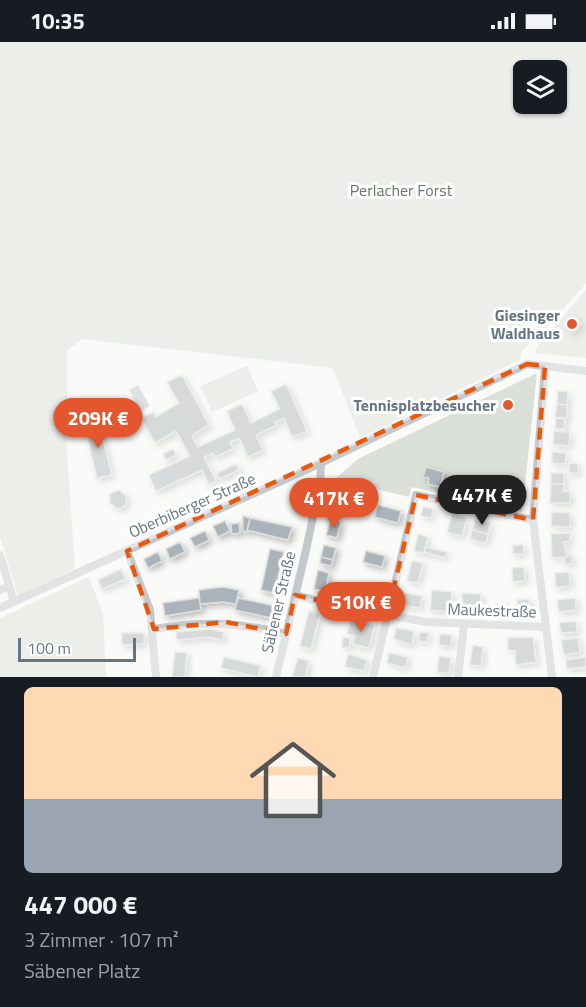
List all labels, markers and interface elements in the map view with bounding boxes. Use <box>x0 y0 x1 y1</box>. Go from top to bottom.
text: 10:35 <box>30 4 85 38</box>
map controls <box>513 60 567 114</box>
button: layers <box>513 60 567 114</box>
park label: Perlacher Forst <box>350 178 453 202</box>
place label: Giesinger Waldhaus <box>491 303 560 345</box>
marker: Giesinger Waldhaus <box>565 317 579 331</box>
place label: Tennisplatzbesucher <box>354 393 496 417</box>
pin: 209K € <box>49 398 147 449</box>
marker: Tennisplatzbesucher <box>501 398 515 412</box>
text: 209K € <box>67 402 129 433</box>
street label: Oberbiberger Straße <box>125 466 259 544</box>
pin: 447K € <box>433 475 531 526</box>
pin: 417K € <box>285 478 383 529</box>
text: 447K € <box>451 479 513 510</box>
text: 417K € <box>303 482 365 513</box>
street label: Säbener Straße <box>255 549 301 655</box>
pin: 510K € <box>312 582 410 633</box>
text: 510K € <box>330 586 392 617</box>
street label: Maukestraße <box>447 596 537 624</box>
scale bar <box>18 635 136 662</box>
text: 100 m <box>27 636 71 660</box>
icon: home <box>239 726 347 834</box>
text: 447 000 € <box>24 885 137 924</box>
text: 3 Zimmer · 107 m² <box>24 924 179 955</box>
text: Säbener Platz <box>24 955 140 986</box>

